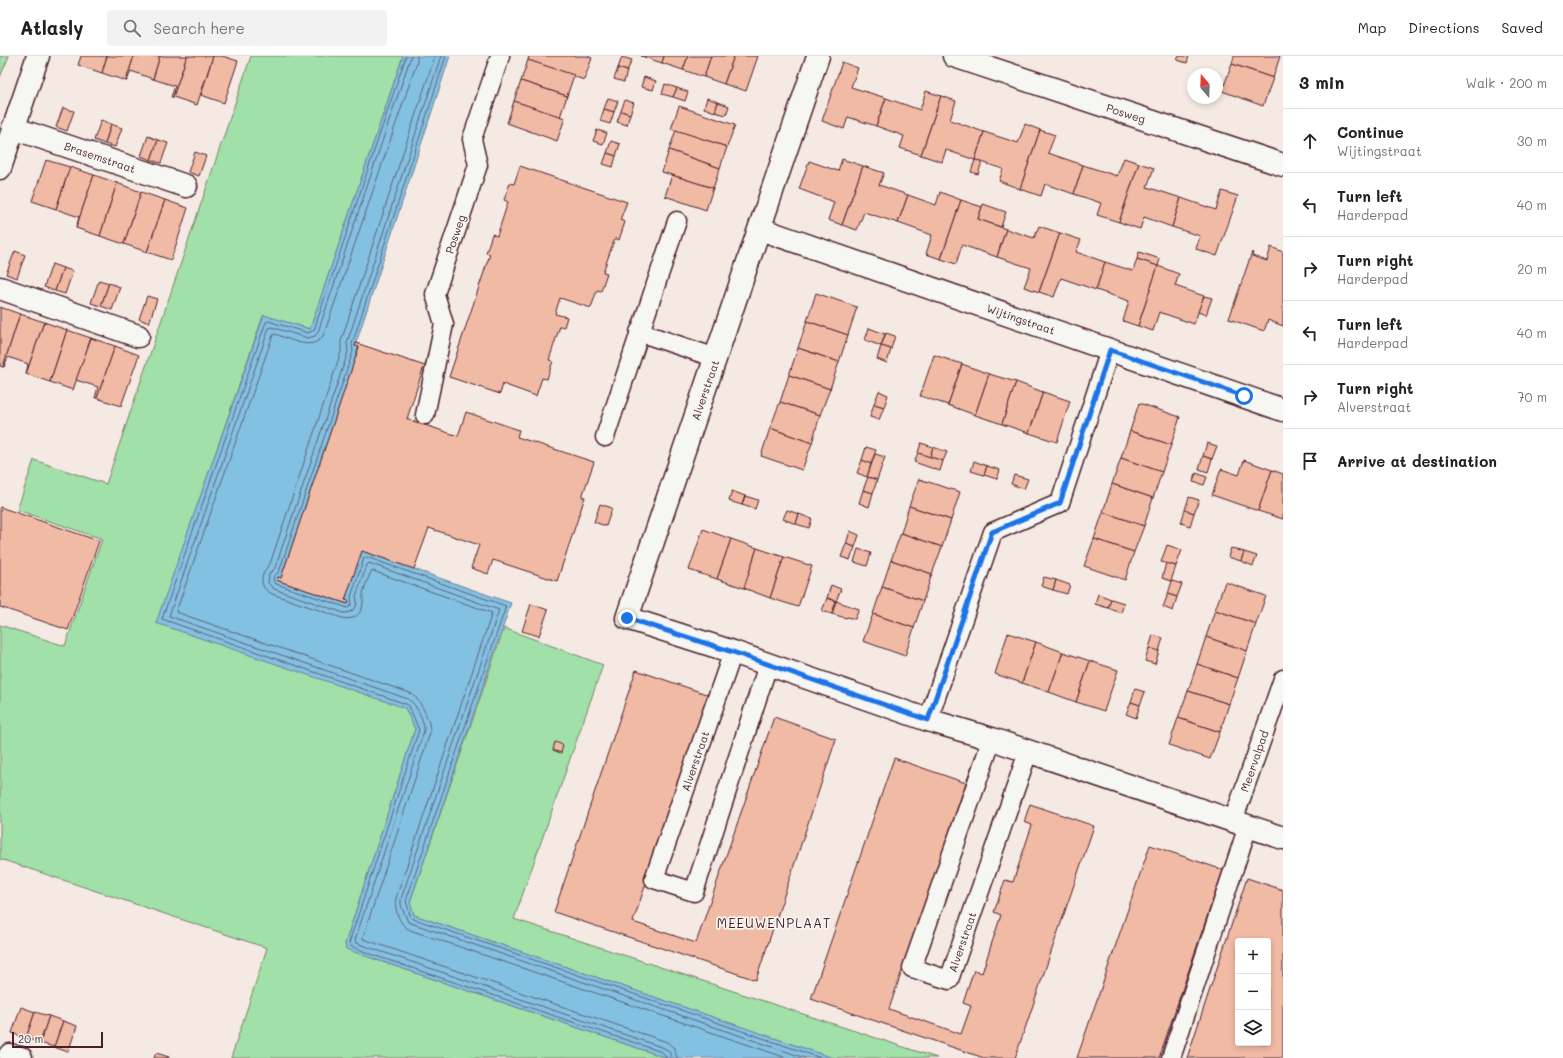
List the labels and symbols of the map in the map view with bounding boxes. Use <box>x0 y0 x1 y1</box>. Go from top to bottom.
north arrow <box>1187 68 1223 104</box>
street label: Posweg <box>1105 100 1147 126</box>
street label: Brasemstraat <box>62 138 138 176</box>
street label: Posweg <box>441 212 469 256</box>
street label: Wijtingstraat <box>985 300 1057 338</box>
street label: Alverstraat <box>688 358 722 422</box>
route start <box>1235 387 1253 405</box>
route end <box>618 609 636 627</box>
street label: Meervalpad <box>1236 728 1272 794</box>
street label: Alverstraat <box>678 729 712 793</box>
street label: Alverstraat <box>945 910 979 974</box>
district label: MEEUWENPLAAT <box>717 914 831 931</box>
scale bar <box>12 1030 103 1049</box>

